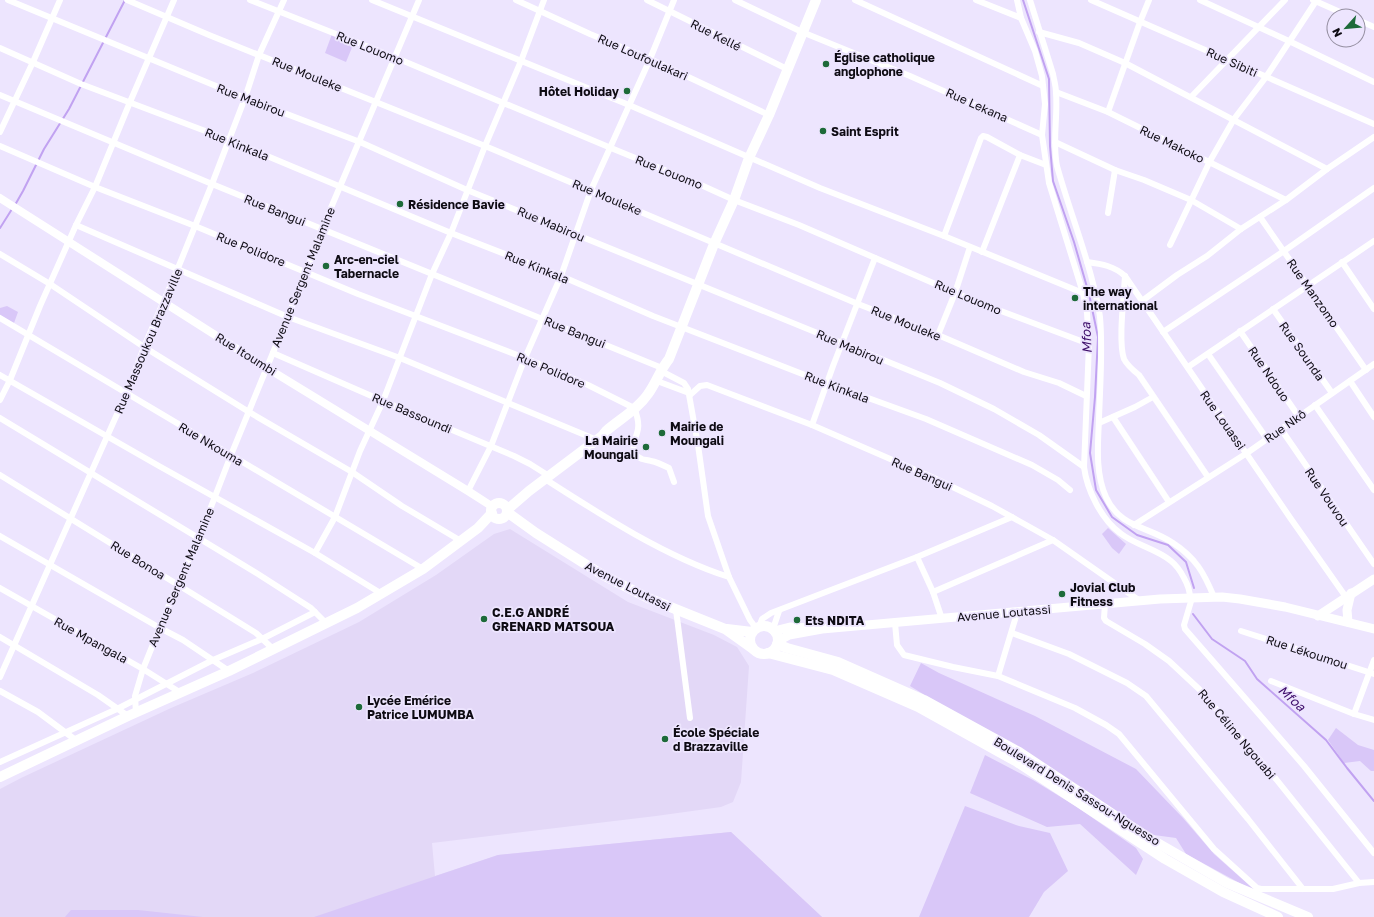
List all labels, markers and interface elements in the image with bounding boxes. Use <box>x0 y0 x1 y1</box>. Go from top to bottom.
north arrow <box>1326 8 1366 48</box>
street label: Rue Kellé <box>688 16 744 54</box>
text: N <box>1329 26 1344 39</box>
street label: Rue Louomo <box>334 28 406 68</box>
street label: Rue Loufoulakari <box>596 30 690 84</box>
street label: Rue Sibiti <box>1204 44 1260 80</box>
place label: Église catholique anglophone <box>834 50 935 79</box>
street label: Rue Mouleke <box>270 53 344 95</box>
marker: Église catholique anglophone <box>821 59 831 69</box>
street label: Rue Mabirou <box>215 80 287 120</box>
place label: Hôtel Holiday <box>539 84 620 99</box>
street label: Rue Lekana <box>944 85 1010 125</box>
marker: Hôtel Holiday <box>622 86 632 96</box>
street label: Rue Makoko <box>1137 122 1207 166</box>
street label: Rue Kinkala <box>203 124 271 164</box>
place label: Saint Esprit <box>831 124 899 139</box>
marker: Saint Esprit <box>818 126 828 136</box>
street label: Rue Louomo <box>633 152 705 192</box>
street label: Rue Mouleke <box>570 176 644 218</box>
street label: Rue Bangui <box>242 191 308 229</box>
place label: Résidence Bavie <box>408 197 505 212</box>
marker: Résidence Bavie <box>395 199 405 209</box>
street label: Rue Mabirou <box>515 203 587 245</box>
street label: Avenue Sergent Malamine <box>268 205 338 349</box>
street label: Rue Polidore <box>214 228 288 270</box>
street label: Rue Kinkala <box>503 247 571 287</box>
place label: Arc-en-ciel Tabernacle <box>334 252 399 281</box>
street label: Rue Manzomo <box>1284 256 1342 330</box>
marker: Arc-en-ciel Tabernacle <box>321 261 331 271</box>
street label: Rue Massoukou Brazzaville <box>111 266 185 416</box>
street label: Rue Louomo <box>932 276 1004 318</box>
place label: The way international <box>1083 284 1158 313</box>
marker: The way international <box>1070 293 1080 303</box>
street label: Rue Mouleke <box>869 302 943 344</box>
street label: Rue Bangui <box>542 313 608 351</box>
street label: Rue Sounda <box>1276 319 1328 383</box>
water label: Mfoa <box>1077 321 1095 354</box>
street label: Rue Mabirou <box>814 326 886 368</box>
street label: Rue Itoumbi <box>213 329 279 379</box>
street label: Rue Ndouo <box>1245 344 1293 404</box>
street label: Rue Polidore <box>514 349 588 391</box>
street label: Rue Kinkala <box>803 368 871 406</box>
street label: Rue Louassi <box>1197 387 1249 453</box>
street label: Rue Bassoundi <box>370 389 454 437</box>
street label: Rue Nkô <box>1261 406 1309 446</box>
street label: Rue Nkouma <box>176 419 246 469</box>
place label: Mairie de Moungali <box>670 419 724 448</box>
marker: Mairie de Moungali <box>657 428 667 438</box>
place label: La Mairie Moungali <box>584 433 638 462</box>
marker: La Mairie Moungali <box>641 442 651 452</box>
street label: Rue Bangui <box>889 454 955 494</box>
street label: Rue Vouvou <box>1302 465 1352 529</box>
street label: Avenue Sergent Malamine <box>145 505 217 649</box>
street label: Rue Bonoa <box>108 537 168 583</box>
street label: Avenue Loutassi <box>583 558 673 614</box>
place label: Jovial Club Fitness <box>1070 580 1136 609</box>
marker: Jovial Club Fitness <box>1057 589 1067 599</box>
street label: Avenue Loutassi <box>956 601 1052 625</box>
place label: C.E.G ANDRÉ GRENARD MATSOUA <box>492 605 615 634</box>
place label: Ets NDITA <box>805 613 865 628</box>
street label: Rue Mpangala <box>52 614 130 666</box>
marker: C.E.G ANDRÉ GRENARD MATSOUA <box>479 614 489 624</box>
marker: Ets NDITA <box>792 615 802 625</box>
street label: Rue Lékoumou <box>1264 632 1350 672</box>
water label: Mfoa <box>1275 682 1309 715</box>
street label: Rue Céline Ngouabi <box>1195 686 1279 782</box>
place label: Lycée Emérice Patrice LUMUMBA <box>367 693 474 722</box>
marker: Lycée Emérice Patrice LUMUMBA <box>354 702 364 712</box>
place label: École Spéciale d Brazzaville <box>673 725 759 754</box>
street label: Boulevard Denis Sassou-Nguesso <box>991 733 1163 849</box>
marker: École Spéciale d Brazzaville <box>660 734 670 744</box>

